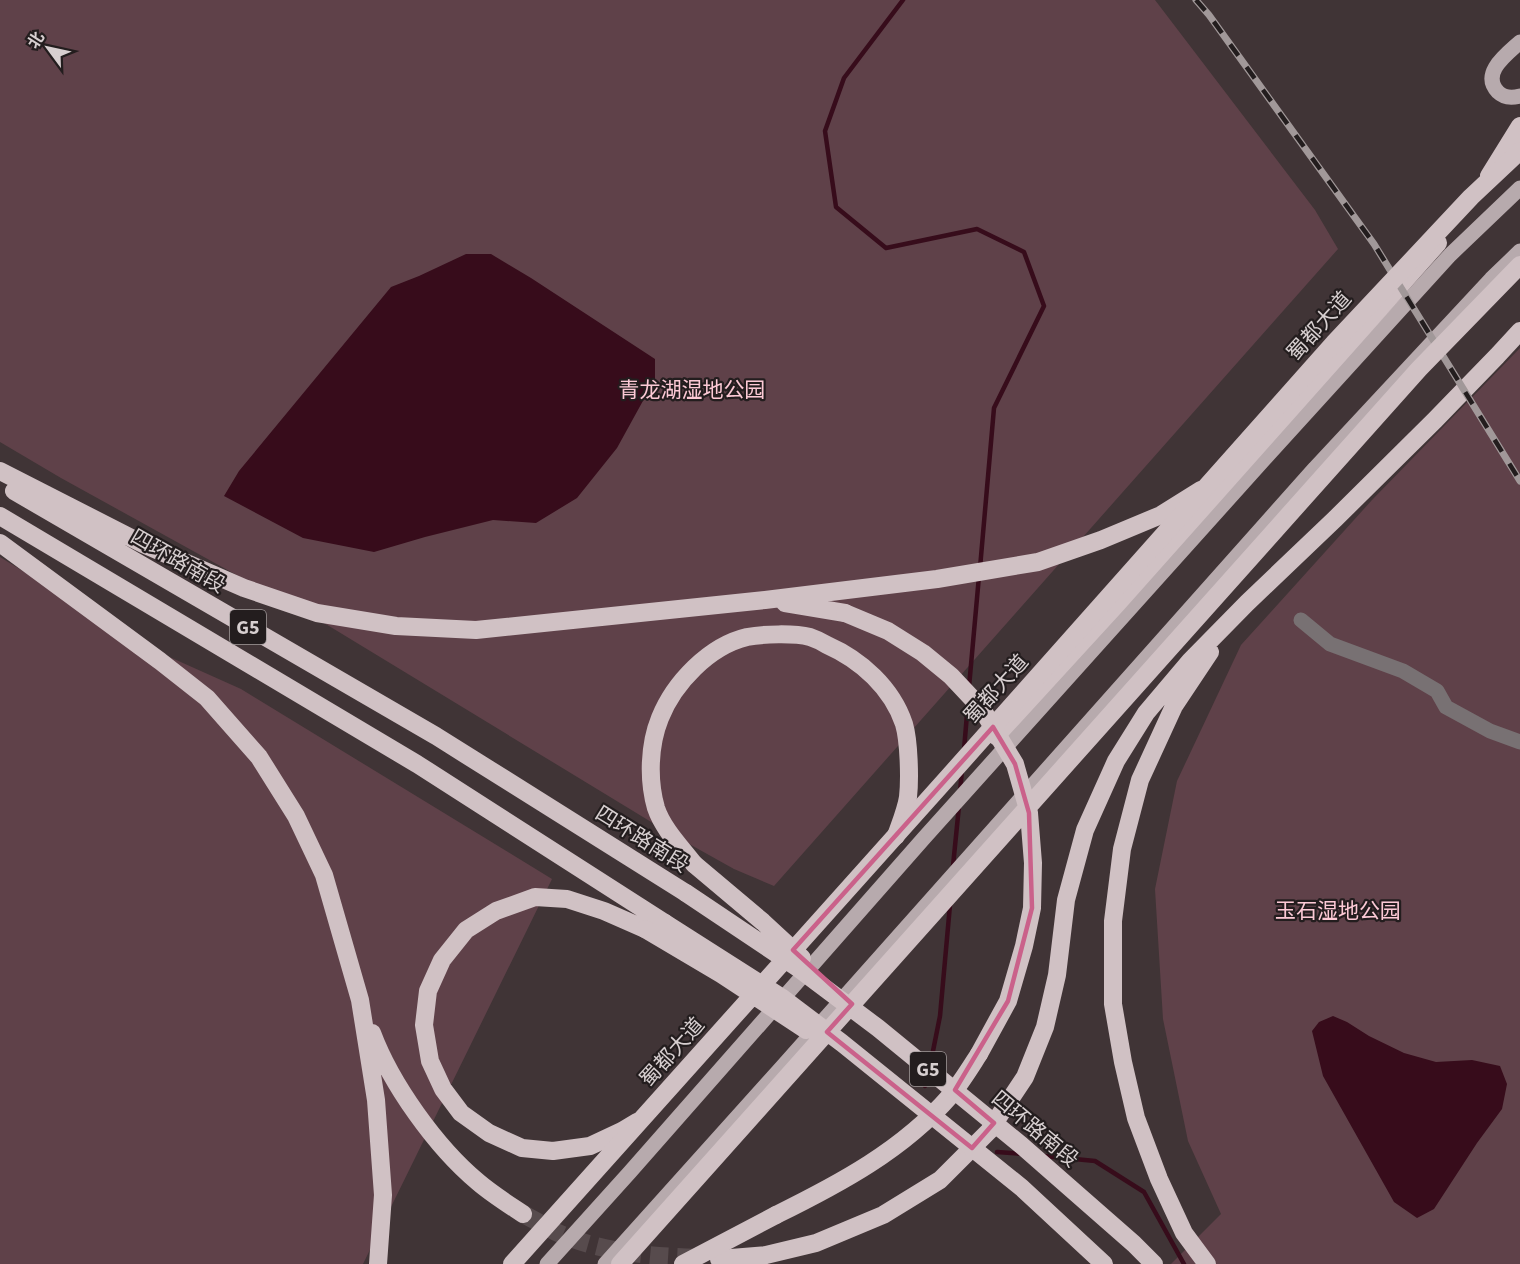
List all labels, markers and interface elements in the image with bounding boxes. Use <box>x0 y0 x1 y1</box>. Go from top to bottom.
north arrow <box>18 18 78 78</box>
text: 北 <box>23 28 50 53</box>
street label: 蜀都大道 <box>1280 285 1358 367</box>
park label: 青龙湖湿地公园 <box>619 375 766 405</box>
street label: 四环路南段 <box>125 522 231 600</box>
road number: G5 <box>230 610 266 644</box>
street label: 蜀都大道 <box>957 648 1035 730</box>
street label: 四环路南段 <box>590 798 694 880</box>
park label: 玉石湿地公园 <box>1275 896 1401 926</box>
street label: 蜀都大道 <box>633 1011 711 1093</box>
road number: G5 <box>910 1052 946 1086</box>
street label: 四环路南段 <box>985 1084 1085 1174</box>

